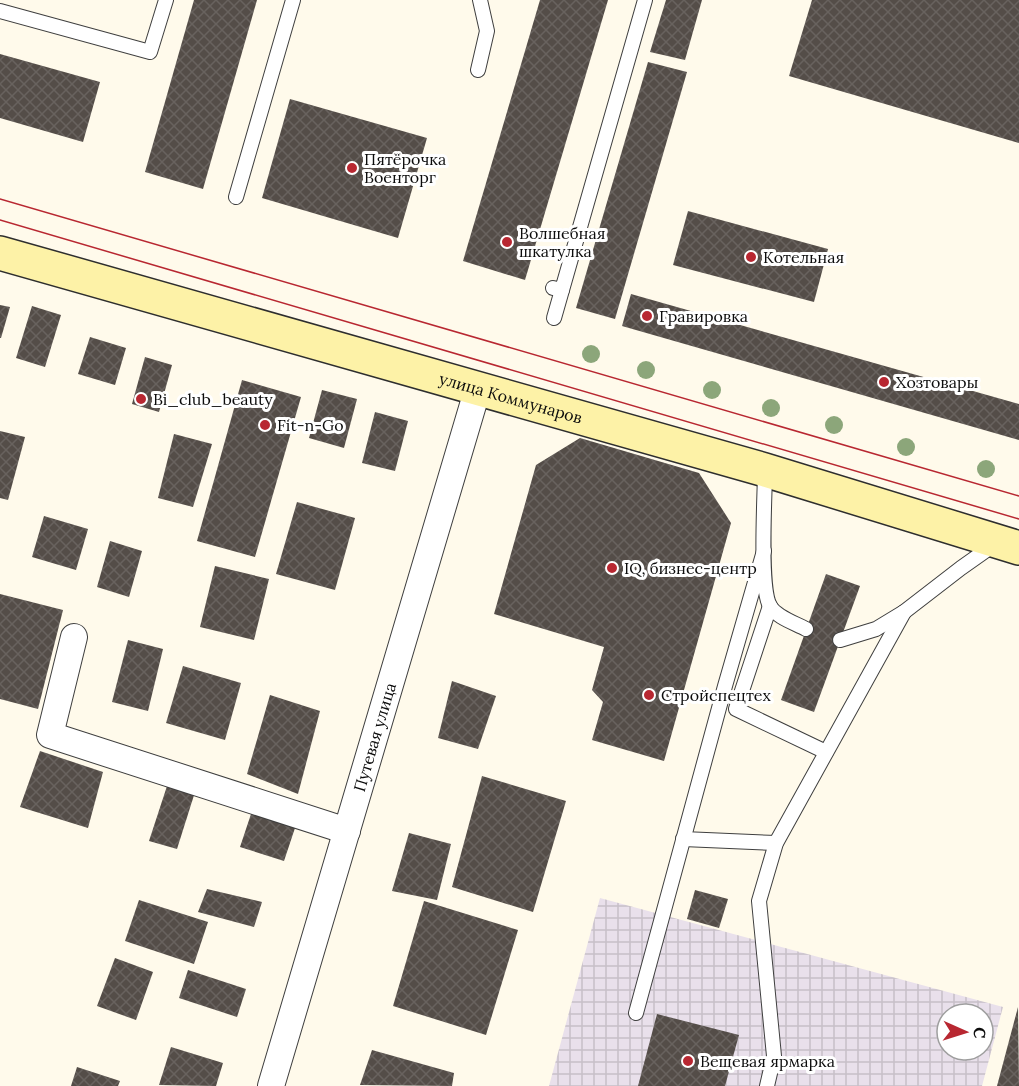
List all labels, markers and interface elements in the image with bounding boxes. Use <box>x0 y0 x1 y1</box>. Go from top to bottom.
place label: Пятёрочка Военторг <box>364 149 446 187</box>
marker: Пятёрочка Военторг <box>345 161 359 175</box>
place label: Волшебная шкатулка <box>519 223 605 261</box>
marker: Волшебная шкатулка <box>500 235 514 249</box>
place label: Котельная <box>763 247 844 267</box>
marker: Котельная <box>744 250 758 264</box>
place label: Гравировка <box>659 306 748 326</box>
marker: Гравировка <box>640 309 654 323</box>
street label: улица Коммунаров <box>437 368 585 428</box>
place label: Хозтовары <box>896 372 979 392</box>
marker: Хозтовары <box>877 375 891 389</box>
place label: Bi_club_beauty <box>153 389 273 409</box>
marker: Bi_club_beauty <box>134 392 148 406</box>
place label: Fit-n-Go <box>277 415 344 435</box>
marker: Fit-n-Go <box>258 418 272 432</box>
place label: IQ, бизнес-центр <box>624 558 757 578</box>
marker: IQ, бизнес-центр <box>605 561 619 575</box>
street label: Путевая улица <box>349 680 400 794</box>
place label: Стройспецтех <box>661 685 771 705</box>
marker: Стройспецтех <box>642 688 656 702</box>
north arrow <box>935 1002 995 1062</box>
text: С <box>970 1027 990 1039</box>
place label: Вещевая ярмарка <box>700 1051 835 1071</box>
marker: Вещевая ярмарка <box>681 1054 695 1068</box>

